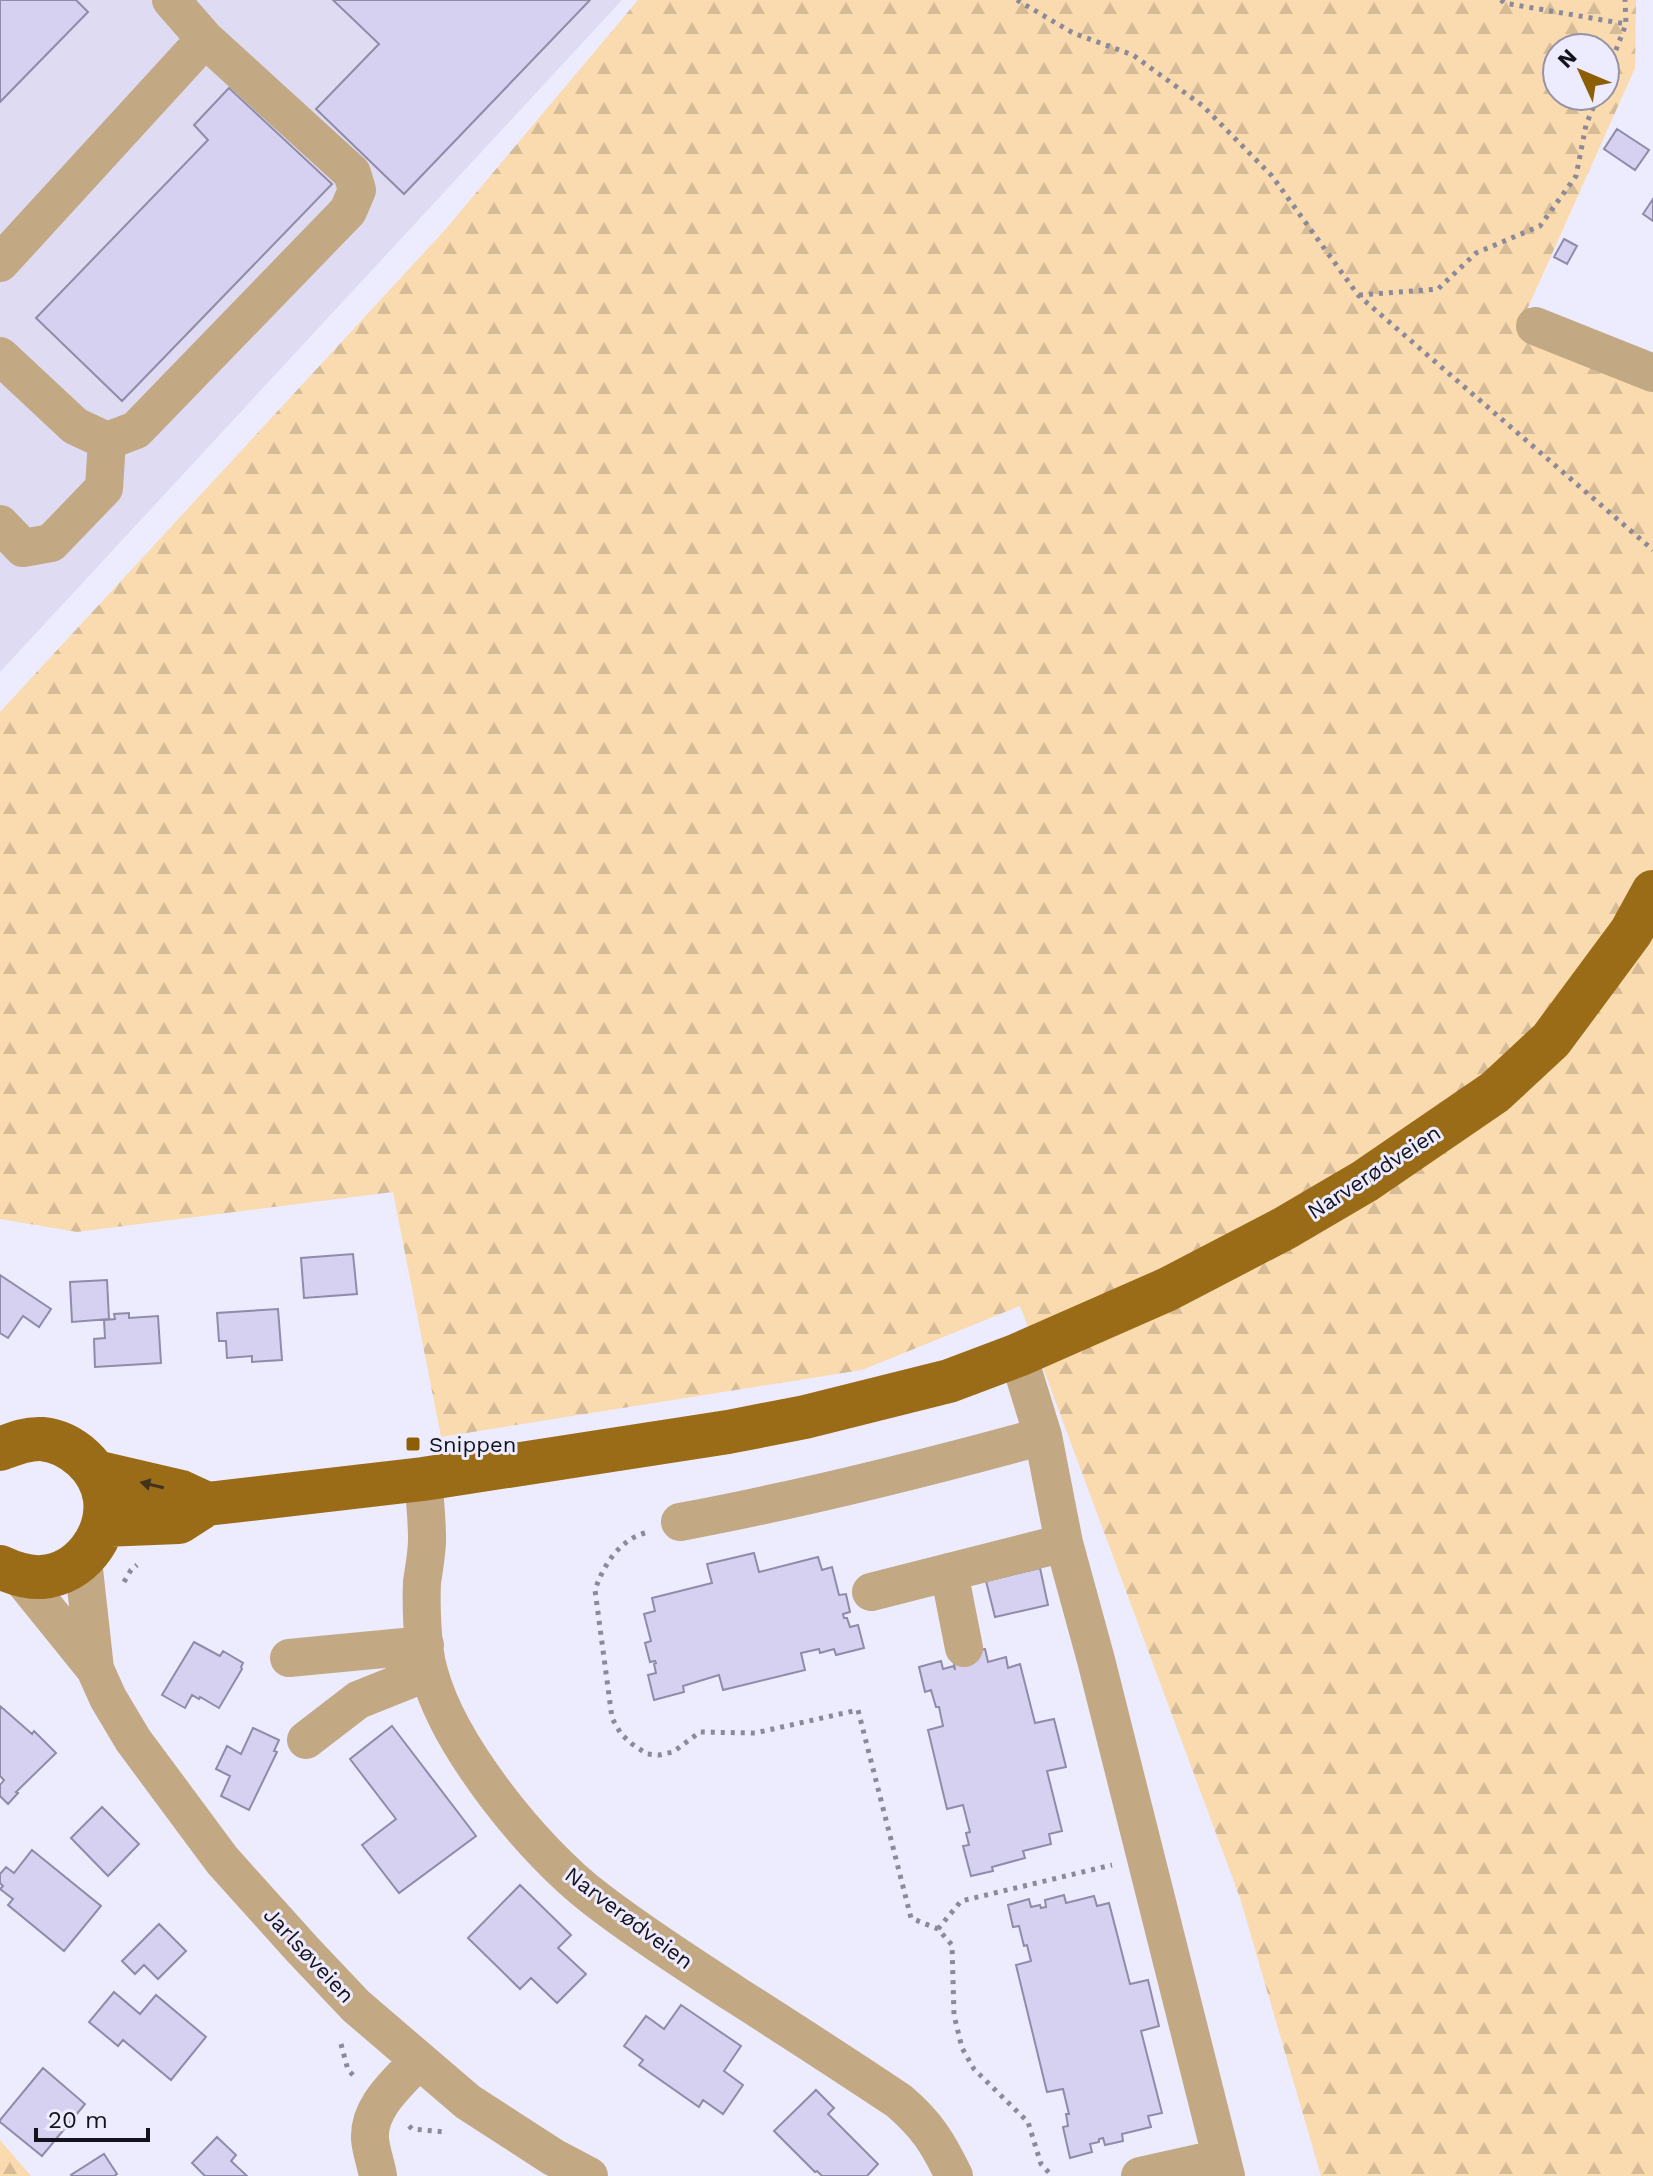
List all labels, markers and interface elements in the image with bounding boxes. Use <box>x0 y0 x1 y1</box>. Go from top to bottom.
north arrow <box>1541 32 1621 112</box>
text: N <box>1552 44 1582 73</box>
street label: Narverødveien <box>1303 1120 1445 1224</box>
place label: Snippen <box>429 1432 516 1457</box>
marker: Snippen <box>404 1435 422 1453</box>
one-way arrow <box>139 1479 164 1491</box>
street label: Narverødveien <box>560 1862 698 1974</box>
street label: Jarlsøveien <box>258 1902 360 2008</box>
scale bar <box>36 2092 148 2142</box>
text: 20 m <box>48 2106 108 2134</box>

